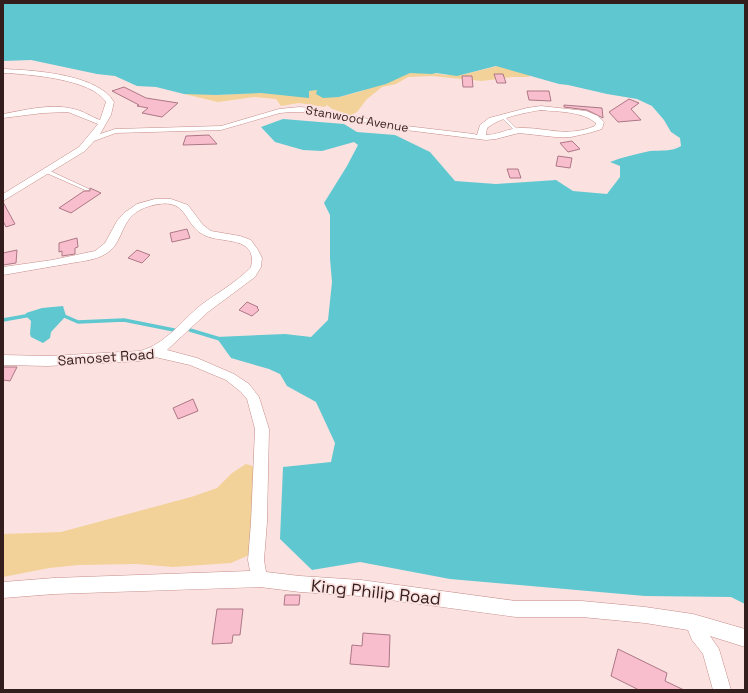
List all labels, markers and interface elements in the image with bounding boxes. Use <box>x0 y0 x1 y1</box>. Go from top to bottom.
street label: Stanwood Avenue <box>304 102 410 136</box>
street label: Samoset Road <box>57 345 155 369</box>
street label: King Philip Road <box>310 574 442 610</box>

